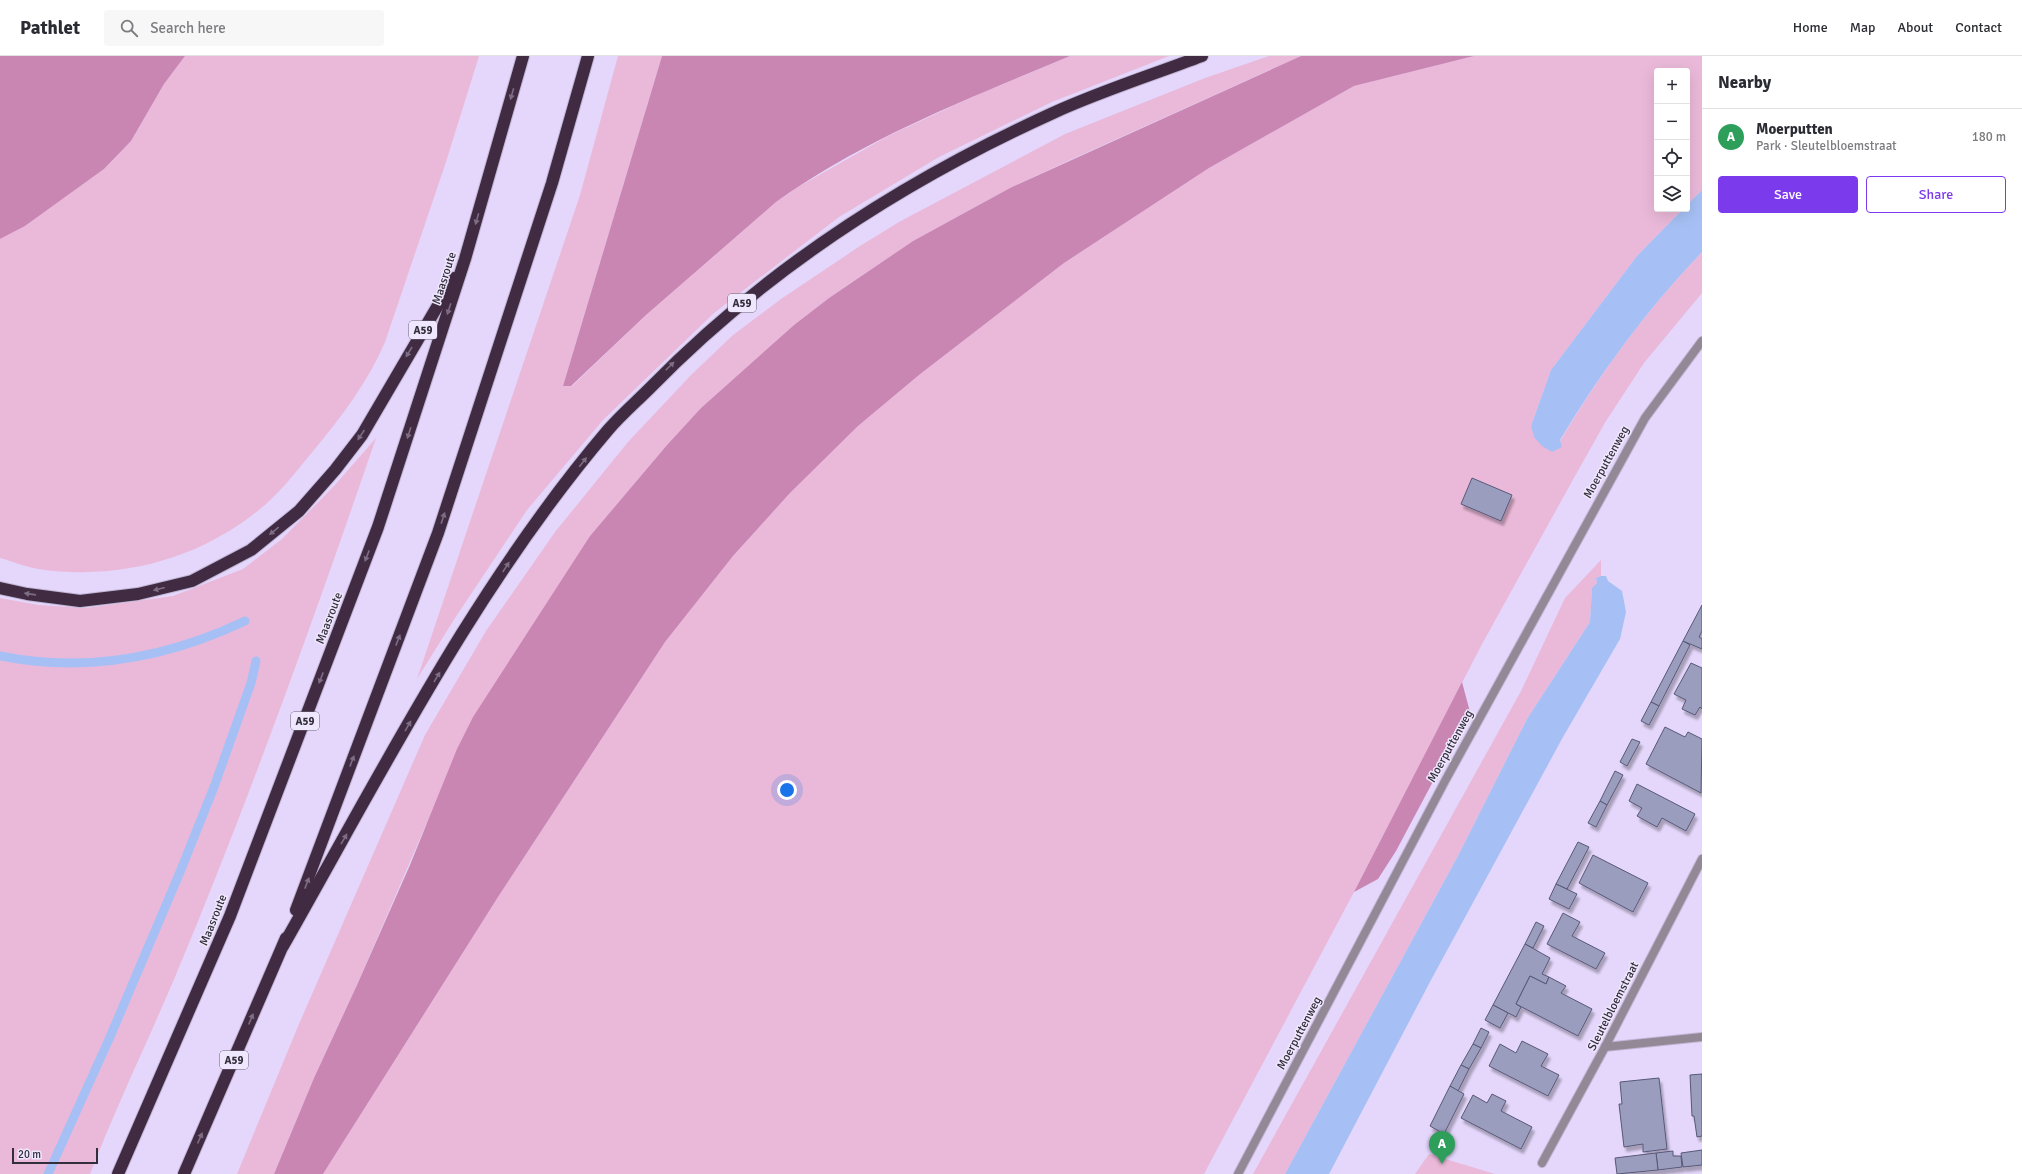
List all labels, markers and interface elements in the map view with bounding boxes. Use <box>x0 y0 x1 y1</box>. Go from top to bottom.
search box <box>104 10 384 46</box>
text: Pathlet <box>20 16 80 40</box>
icon: search <box>118 17 140 39</box>
text: Search here <box>150 19 226 37</box>
text: Home <box>1793 19 1828 36</box>
text: Map <box>1850 19 1875 36</box>
text: About <box>1897 19 1933 36</box>
text: Contact <box>1955 19 2002 36</box>
map controls <box>1654 68 1690 212</box>
button: + <box>1654 68 1690 104</box>
text: Nearby <box>1718 72 1771 93</box>
one-way arrow <box>509 88 515 100</box>
button: − <box>1654 104 1690 140</box>
text: Moerputten <box>1756 120 1833 138</box>
text: A <box>1727 129 1735 145</box>
text: 180 m <box>1972 129 2006 145</box>
text: Park · Sleutelbloemstraat <box>1756 138 1897 154</box>
button: locate <box>1654 140 1690 176</box>
button: layers <box>1654 176 1690 212</box>
button: Save <box>1718 176 1858 213</box>
button: Share <box>1866 176 2006 213</box>
one-way arrow <box>474 213 480 225</box>
street label: Maasroute <box>429 250 460 306</box>
road number: A59 <box>728 294 756 312</box>
one-way arrow <box>446 304 452 316</box>
road number: A59 <box>409 321 437 339</box>
one-way arrow <box>406 346 413 358</box>
one-way arrow <box>666 361 675 371</box>
street label: Moerputtenweg <box>1580 423 1633 501</box>
one-way arrow <box>406 427 412 439</box>
one-way arrow <box>357 430 365 441</box>
one-way arrow <box>578 457 587 468</box>
one-way arrow <box>440 511 446 523</box>
one-way arrow <box>268 527 279 536</box>
one-way arrow <box>364 551 370 563</box>
one-way arrow <box>502 562 510 572</box>
one-way arrow <box>153 586 165 592</box>
street label: Maasroute <box>313 590 346 646</box>
one-way arrow <box>24 591 36 597</box>
one-way arrow <box>395 633 401 645</box>
one-way arrow <box>433 671 440 683</box>
one-way arrow <box>318 672 324 684</box>
street label: Moerputtenweg <box>1424 707 1477 785</box>
road number: A59 <box>291 712 319 730</box>
one-way arrow <box>404 720 411 732</box>
one-way arrow <box>350 755 356 767</box>
your location <box>777 780 797 800</box>
one-way arrow <box>340 833 347 845</box>
one-way arrow <box>304 877 310 889</box>
street label: Maasroute <box>196 892 231 948</box>
street label: Sleutelbloemstraat <box>1585 959 1642 1053</box>
street label: Moerputtenweg <box>1274 994 1325 1072</box>
one-way arrow <box>248 1013 255 1025</box>
road number: A59 <box>220 1051 248 1069</box>
pin: A <box>1429 1131 1455 1164</box>
one-way arrow <box>197 1133 203 1144</box>
scale bar <box>12 1146 98 1165</box>
text: 20 m <box>18 1148 41 1161</box>

